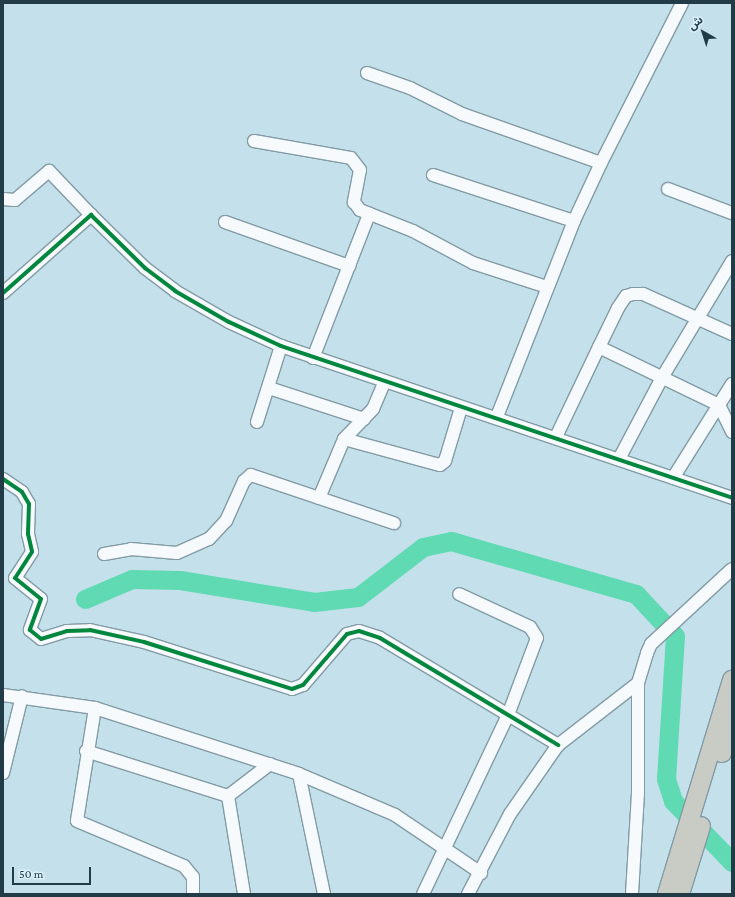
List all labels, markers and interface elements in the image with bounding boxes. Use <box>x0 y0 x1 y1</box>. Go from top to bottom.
north arrow <box>683 12 723 52</box>
text: ش <box>686 13 705 32</box>
scale bar <box>14 859 93 885</box>
text: 50 m <box>19 867 43 881</box>

